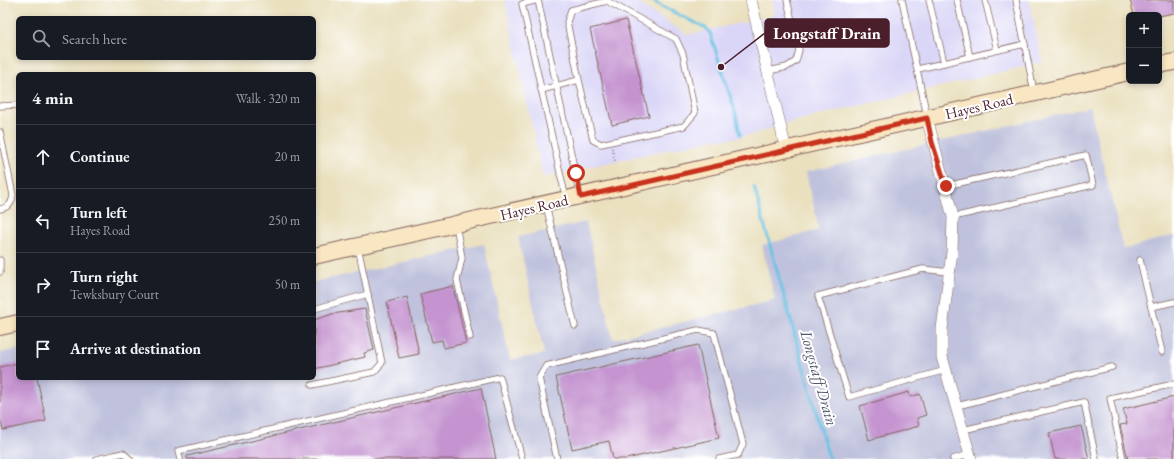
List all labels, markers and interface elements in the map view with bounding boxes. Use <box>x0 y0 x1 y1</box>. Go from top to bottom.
map controls <box>1126 12 1162 84</box>
button: + <box>1126 12 1162 48</box>
search box <box>16 16 316 60</box>
callout: Longstaff Drain <box>765 19 889 47</box>
text: Longstaff Drain <box>773 23 881 44</box>
icon: search <box>30 27 52 49</box>
text: Search here <box>62 29 127 48</box>
button: − <box>1126 48 1162 84</box>
text: 4 min <box>32 87 73 109</box>
street label: Hayes Road <box>943 89 1015 123</box>
text: Walk · 320 m <box>236 90 300 107</box>
icon: ahead <box>32 146 54 168</box>
text: Continue <box>70 147 130 166</box>
text: 20 m <box>275 148 300 165</box>
route start <box>567 164 585 182</box>
route end <box>937 177 955 195</box>
street label: Hayes Road <box>498 190 570 224</box>
text: Turn left <box>70 203 127 222</box>
icon: left <box>32 210 54 232</box>
text: 250 m <box>269 212 300 229</box>
text: Hayes Road <box>70 222 130 239</box>
text: Turn right <box>70 267 138 286</box>
icon: right <box>32 274 54 296</box>
text: 50 m <box>275 276 300 293</box>
text: Tewksbury Court <box>70 286 159 303</box>
water label: Longstaff Drain <box>795 327 843 428</box>
icon: arrive <box>32 338 54 360</box>
text: Arrive at destination <box>70 339 201 358</box>

